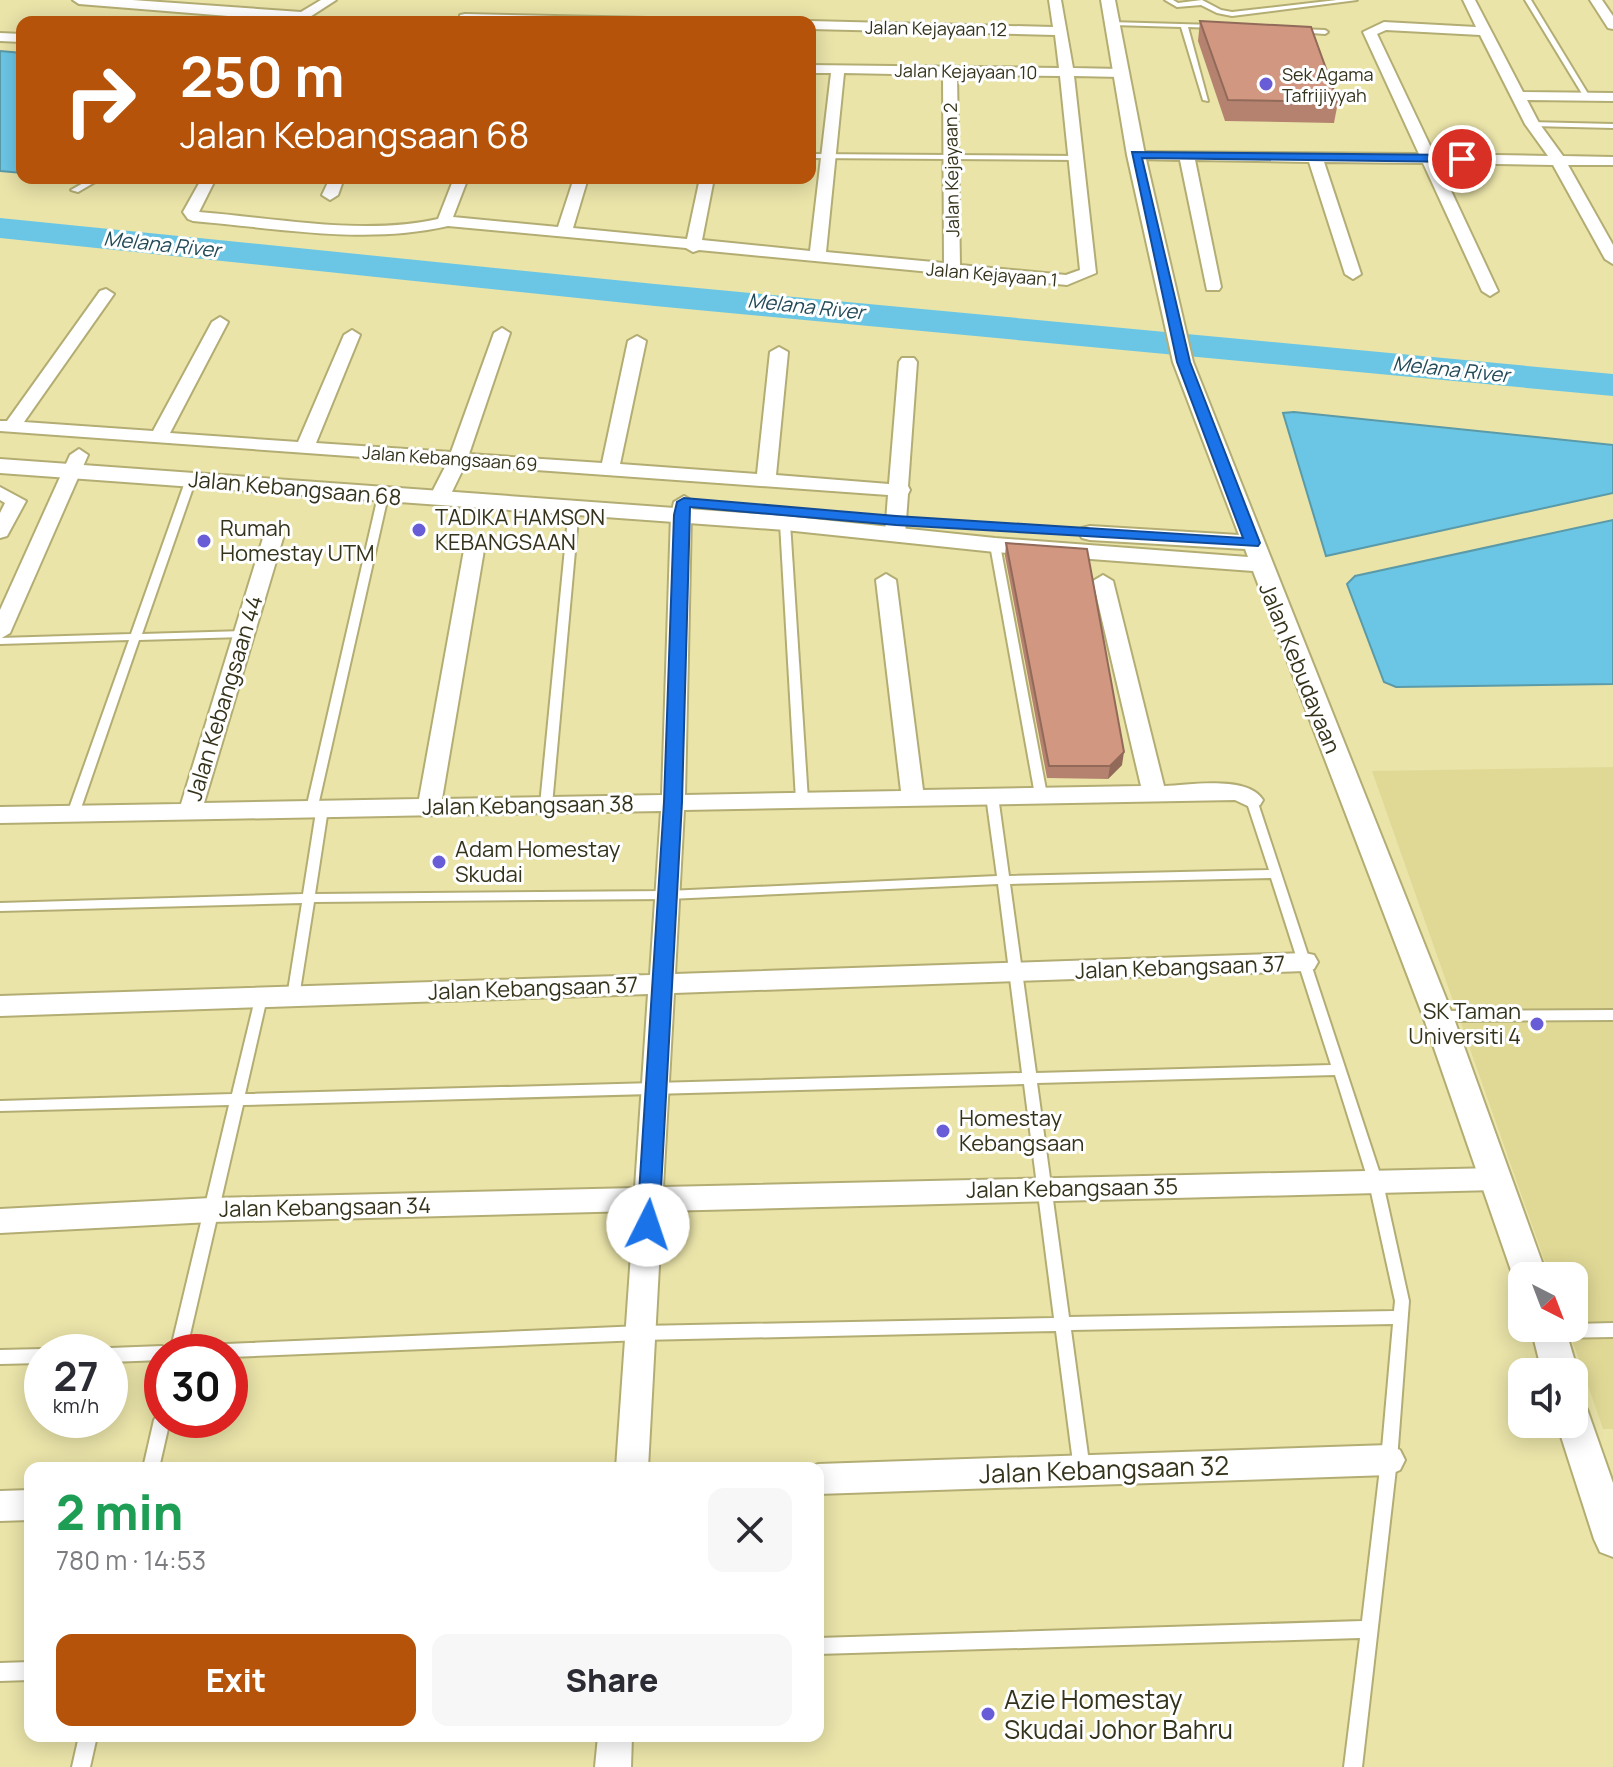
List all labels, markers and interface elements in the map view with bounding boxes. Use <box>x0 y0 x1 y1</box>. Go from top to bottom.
street label: Jalan Kejayaan 12 <box>865 15 1007 41</box>
text: 250 m <box>180 37 345 114</box>
icon: right <box>48 48 152 152</box>
street label: Jalan Kejayaan 10 <box>894 58 1038 84</box>
place label: Sek Agama Tafrijiyyah <box>1282 62 1373 107</box>
marker: Sek Agama Tafrijiyyah <box>1257 75 1275 93</box>
street label: Jalan Kejayaan 2 <box>938 102 964 238</box>
text: Jalan Kebangsaan 68 <box>180 110 529 159</box>
pin <box>1428 125 1496 193</box>
icon: arrive <box>1440 137 1484 181</box>
water label: Melana River <box>102 224 224 264</box>
street label: Jalan Kejayaan 1 <box>925 256 1059 292</box>
water label: Melana River <box>746 286 868 326</box>
water label: Melana River <box>1391 349 1513 389</box>
street label: Jalan Kebangsaan 69 <box>362 440 538 476</box>
street label: Jalan Kebangsaan 68 <box>187 464 403 512</box>
place label: TADIKA HAMSON KEBANGSAAN <box>435 502 605 557</box>
place label: Rumah Homestay UTM <box>220 513 375 568</box>
marker: TADIKA HAMSON KEBANGSAAN <box>410 521 428 539</box>
marker: Rumah Homestay UTM <box>195 532 213 550</box>
street label: Jalan Kebudayaan <box>1252 578 1348 758</box>
street label: Jalan Kebangsaan 44 <box>178 592 270 804</box>
street label: Jalan Kebangsaan 38 <box>422 788 634 822</box>
place label: Adam Homestay Skudai <box>455 834 621 889</box>
marker: Adam Homestay Skudai <box>430 853 448 871</box>
street label: Jalan Kebangsaan 37 <box>1074 948 1286 986</box>
street label: Jalan Kebangsaan 37 <box>427 969 639 1007</box>
place label: SK Taman Universiti 4 <box>1408 996 1521 1051</box>
marker: SK Taman Universiti 4 <box>1528 1015 1546 1033</box>
place label: Homestay Kebangsaan <box>959 1103 1084 1158</box>
marker: Homestay Kebangsaan <box>934 1122 952 1140</box>
street label: Jalan Kebangsaan 35 <box>966 1171 1178 1205</box>
position arrow <box>606 1183 690 1267</box>
street label: Jalan Kebangsaan 34 <box>219 1190 431 1224</box>
north arrow <box>1508 1262 1588 1342</box>
map controls <box>1508 1262 1588 1438</box>
speed limit sign: 30 <box>144 1334 248 1438</box>
text: 27 <box>53 1348 99 1403</box>
button: sound <box>1508 1358 1588 1438</box>
text: km/h <box>53 1392 99 1419</box>
street label: Jalan Kebangsaan 32 <box>978 1447 1230 1491</box>
text: 2 min <box>56 1479 183 1544</box>
button: close <box>708 1488 792 1572</box>
text: 780 m · 14:53 <box>56 1542 206 1578</box>
button: Exit <box>56 1634 416 1726</box>
button: Share <box>432 1634 792 1726</box>
place label: Azie Homestay Skudai Johor Bahru <box>1004 1681 1233 1747</box>
marker: Azie Homestay Skudai Johor Bahru <box>979 1705 997 1723</box>

